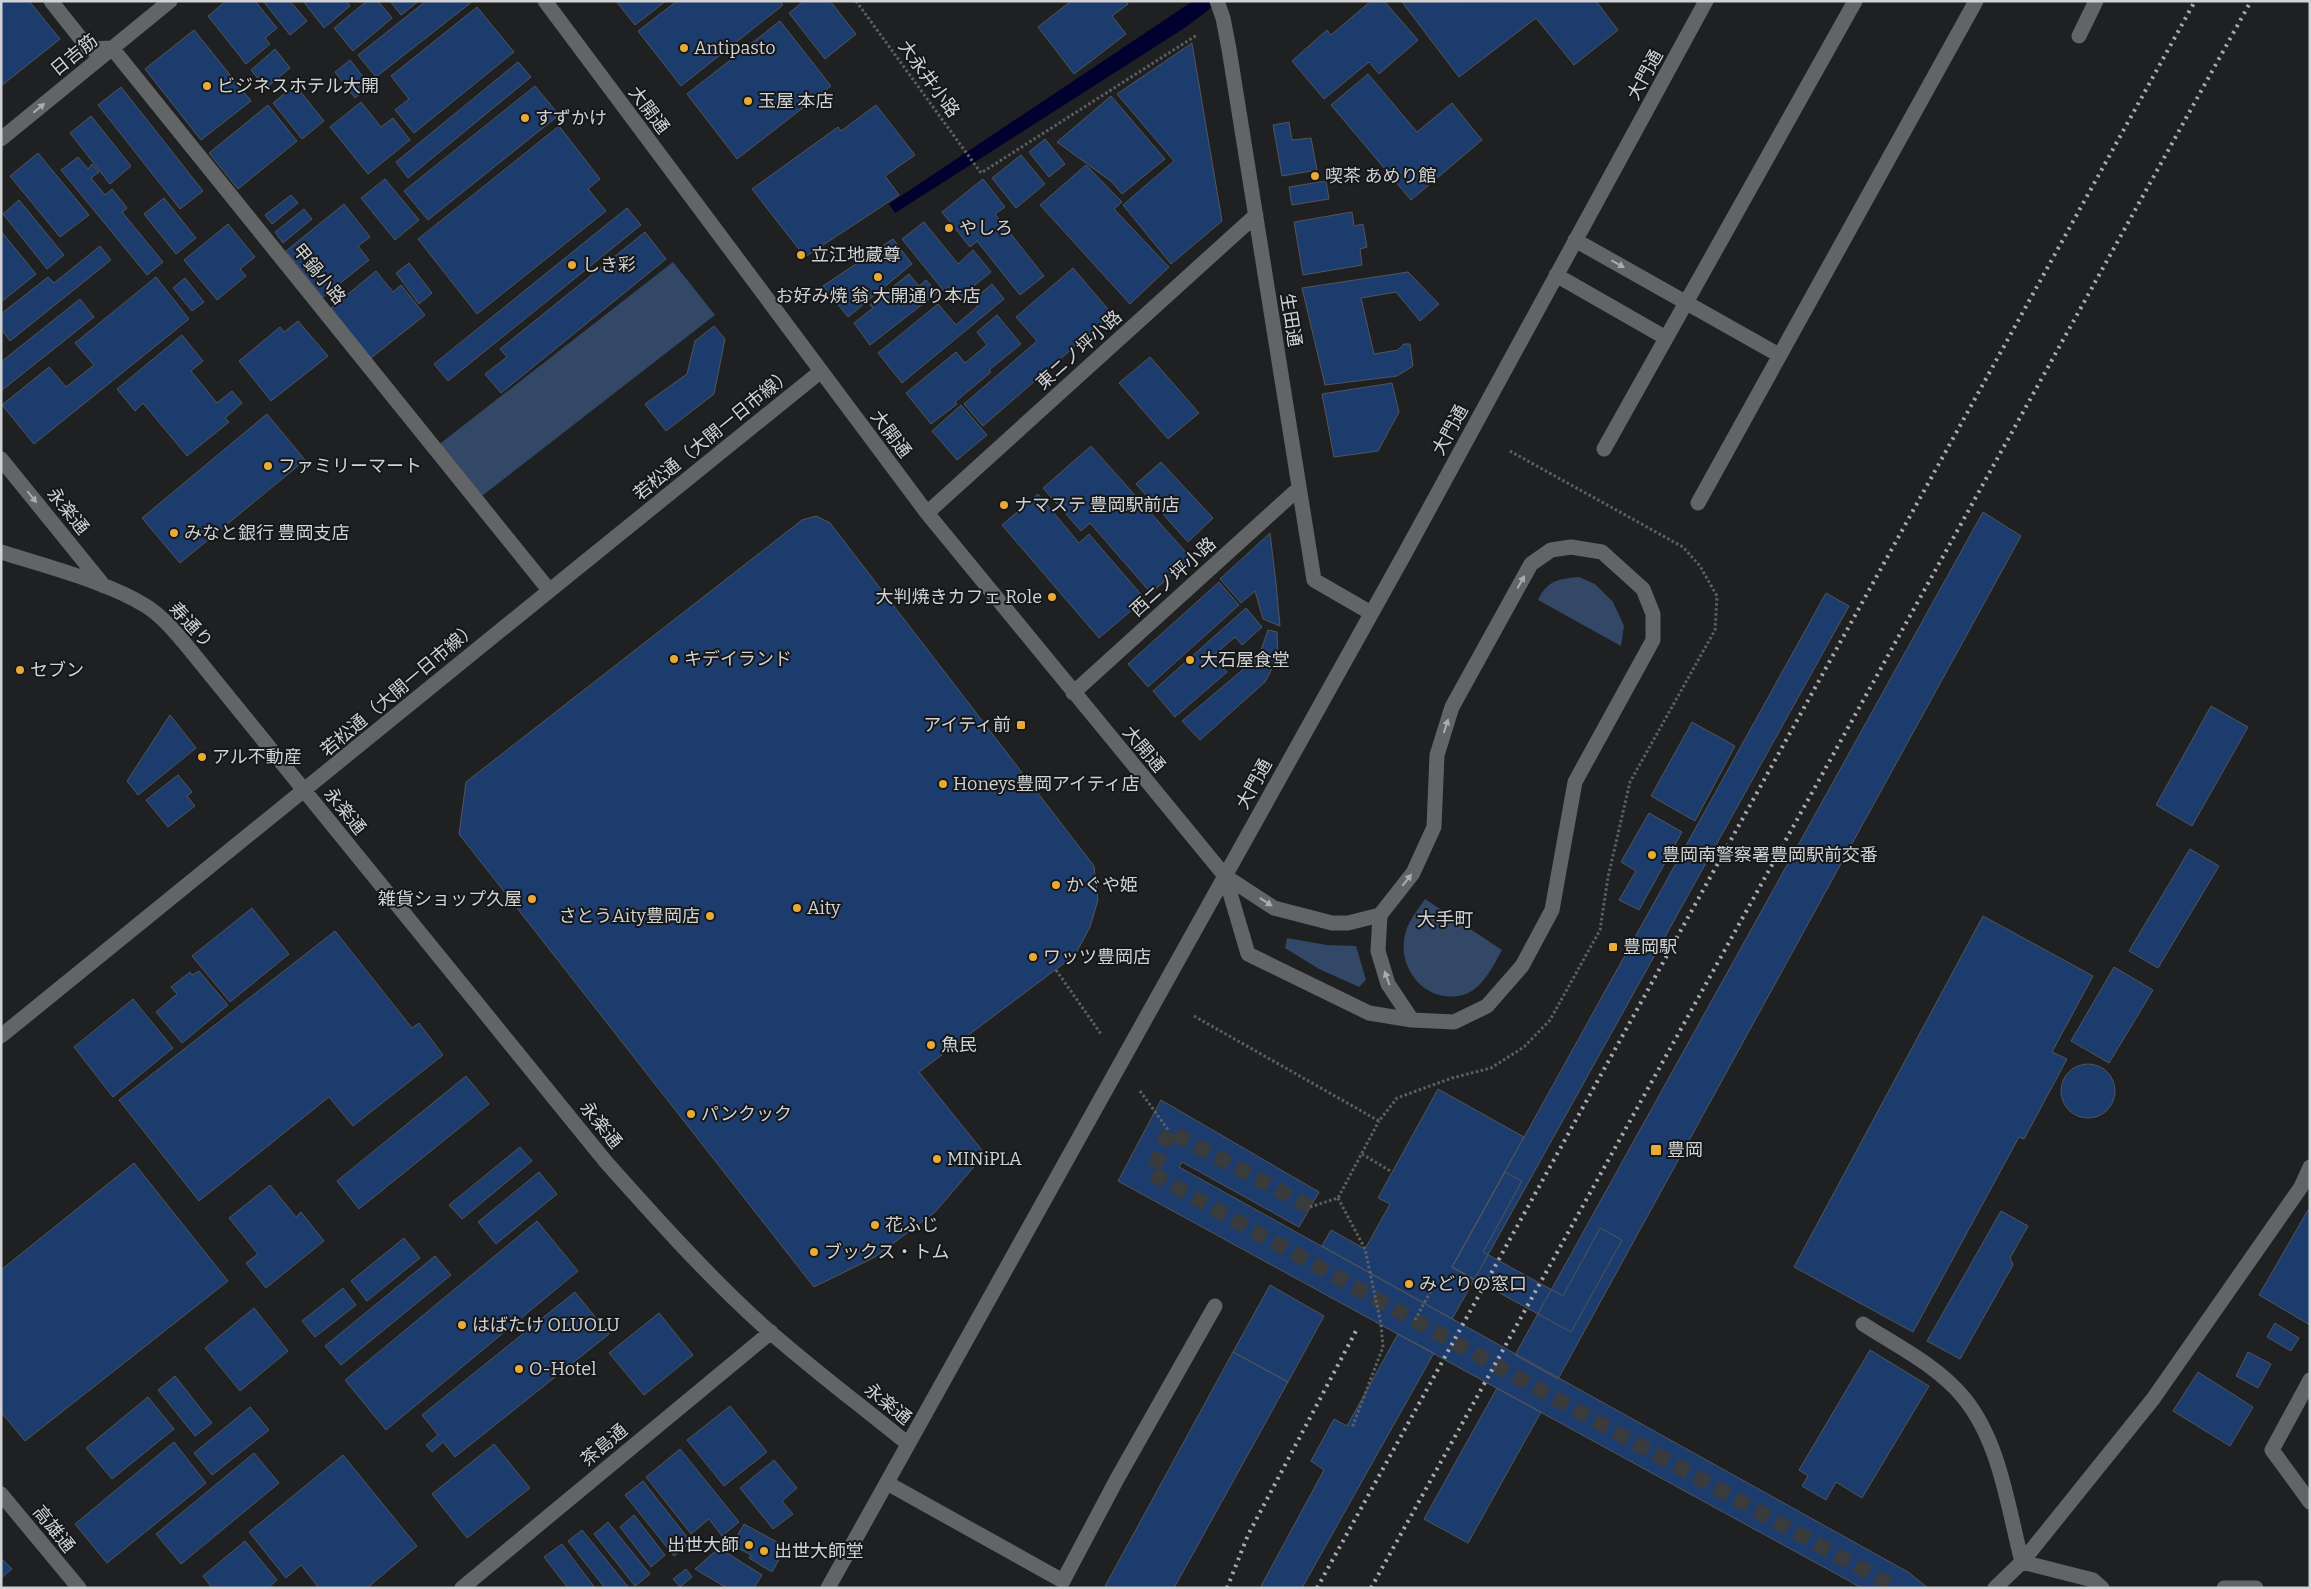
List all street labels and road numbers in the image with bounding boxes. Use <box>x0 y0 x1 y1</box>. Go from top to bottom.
street label: 日吉筋 <box>46 29 102 81</box>
street label: 大永井小路 <box>894 36 964 122</box>
street label: 大門通 <box>1622 46 1668 104</box>
street label: 大開通 <box>624 82 674 138</box>
street label: 甲鍋小路 <box>288 239 350 309</box>
street label: 生田通 <box>1276 292 1306 348</box>
street label: 東ニノ坪小路 <box>1032 306 1126 394</box>
street label: 若松通（大開一日市線） <box>629 363 797 505</box>
street label: 大門通 <box>1427 401 1473 459</box>
street label: 大開通 <box>866 406 916 462</box>
street label: 永楽通 <box>42 483 94 539</box>
street label: 西ニノ坪小路 <box>1126 533 1220 621</box>
street label: 寿通り <box>165 598 217 652</box>
street label: 若松通（大開一日市線） <box>316 617 482 761</box>
street label: 大開通 <box>1118 721 1170 777</box>
street label: 大門通 <box>1231 755 1277 813</box>
street label: 永楽通 <box>319 783 371 839</box>
street label: 永楽通 <box>575 1097 627 1153</box>
street label: 永楽通 <box>860 1378 916 1430</box>
street label: 茶島通 <box>576 1419 632 1471</box>
street label: 高雄通 <box>28 1501 80 1557</box>

